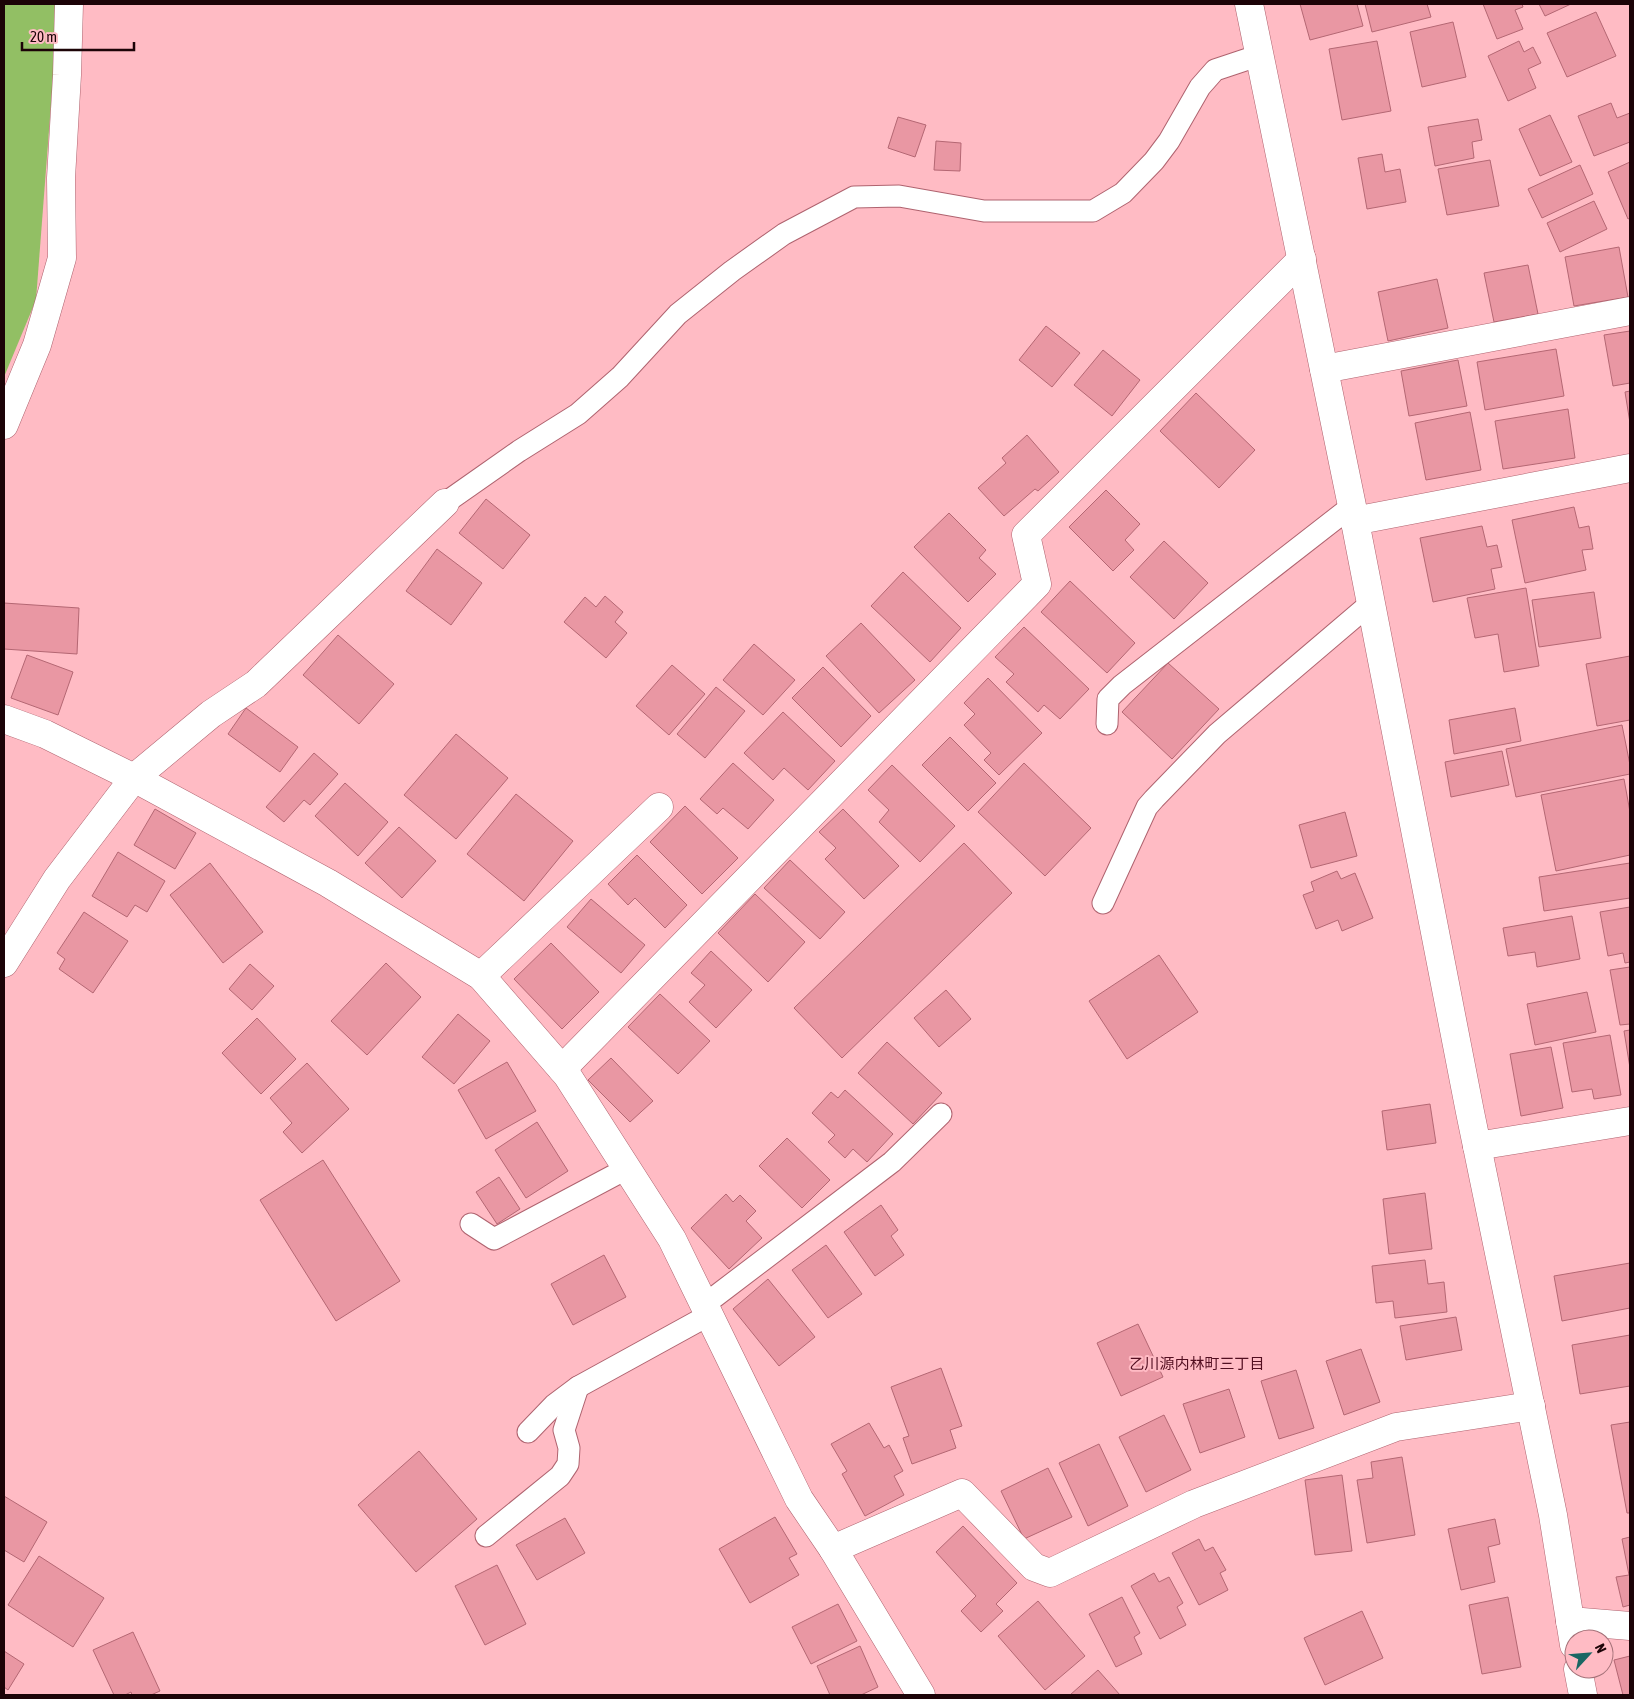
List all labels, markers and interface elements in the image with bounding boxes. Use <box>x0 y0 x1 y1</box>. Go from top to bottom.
scale bar <box>22 20 135 52</box>
text: 20 m <box>30 28 57 45</box>
district label: 乙川源内林町三丁目 <box>1129 1355 1265 1372</box>
north arrow <box>1564 1629 1614 1679</box>
text: N <box>1592 1641 1610 1656</box>

